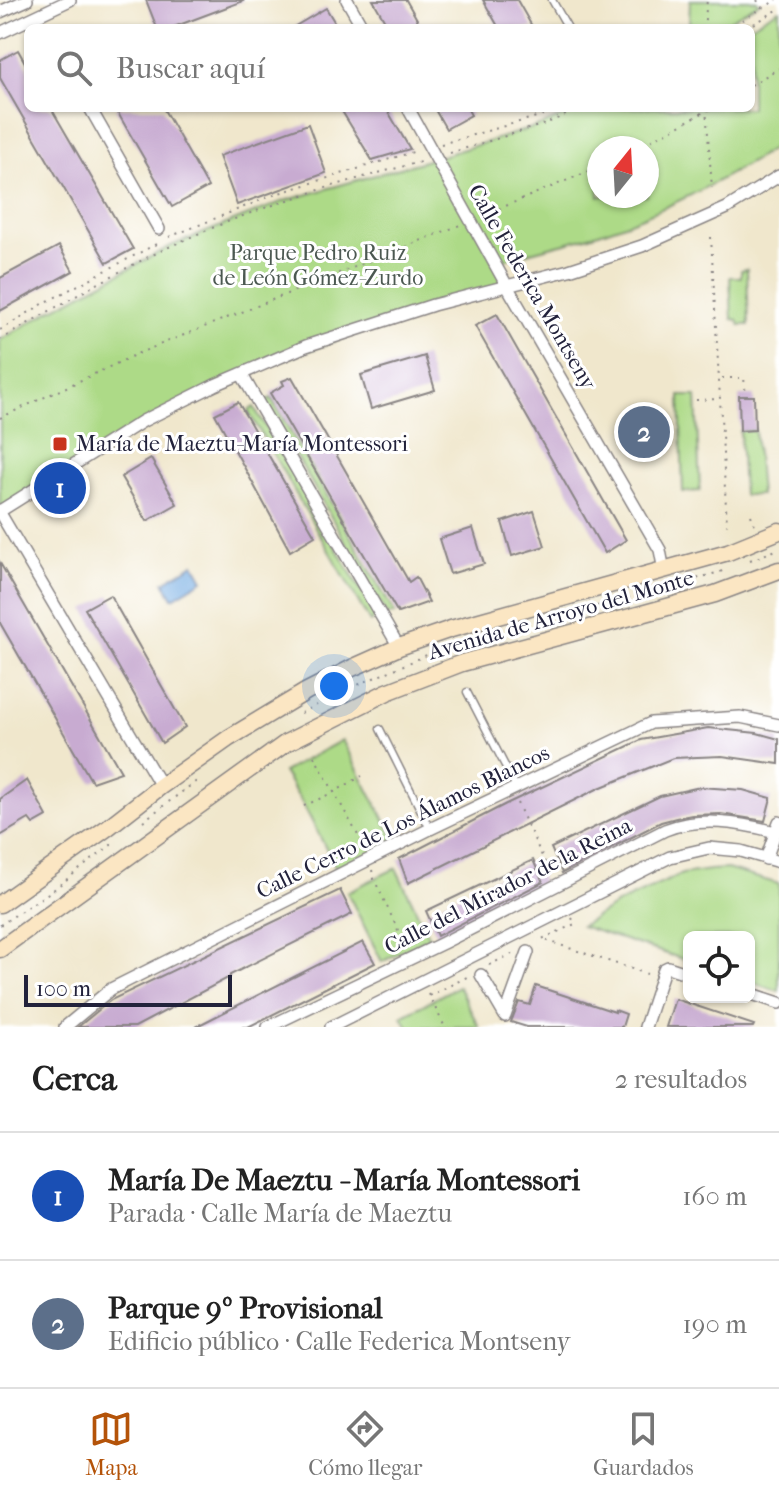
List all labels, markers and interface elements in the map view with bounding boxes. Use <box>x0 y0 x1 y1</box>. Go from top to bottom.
search box <box>24 24 755 112</box>
icon: search <box>52 46 96 90</box>
text: Buscar aquí <box>116 51 265 86</box>
north arrow <box>587 136 659 208</box>
street label: Calle Federica Montseny <box>463 180 602 395</box>
park label: Parque Pedro Ruiz de León Gómez-Zurdo <box>213 240 423 291</box>
pin: 2 <box>618 402 670 462</box>
place label: María de Maeztu-María Montessori <box>76 431 408 457</box>
marker: María de Maeztu-María Montessori <box>51 435 69 453</box>
pin: 1 <box>34 458 86 518</box>
street label: Avenida de Arroyo del Monte <box>424 565 697 666</box>
your location <box>314 666 354 706</box>
street label: Calle Cerro de Los Álamos Blancos <box>252 739 554 904</box>
street label: Calle del Mirador de la Reina <box>380 812 637 960</box>
map controls <box>683 931 755 1003</box>
button: locate <box>683 931 755 1003</box>
scale bar <box>24 971 232 1007</box>
text: 100 m <box>36 976 91 1002</box>
text: Cerca <box>32 1059 117 1099</box>
text: 2 resultados <box>615 1064 747 1095</box>
text: María De Maeztu - María Montessori <box>108 1163 580 1198</box>
text: 1 <box>53 1181 63 1212</box>
text: 160 m <box>682 1181 747 1212</box>
text: Parada · Calle María de Maeztu <box>108 1198 452 1229</box>
text: Parque 9º Provisional <box>108 1291 383 1326</box>
text: 2 <box>51 1309 65 1340</box>
text: 190 m <box>683 1309 747 1340</box>
text: Edificio público · Calle Federica Montseny <box>108 1326 570 1357</box>
tab: Mapa <box>85 1407 138 1481</box>
tab: Cómo llegar <box>308 1407 422 1481</box>
tab: Guardados <box>593 1407 694 1481</box>

